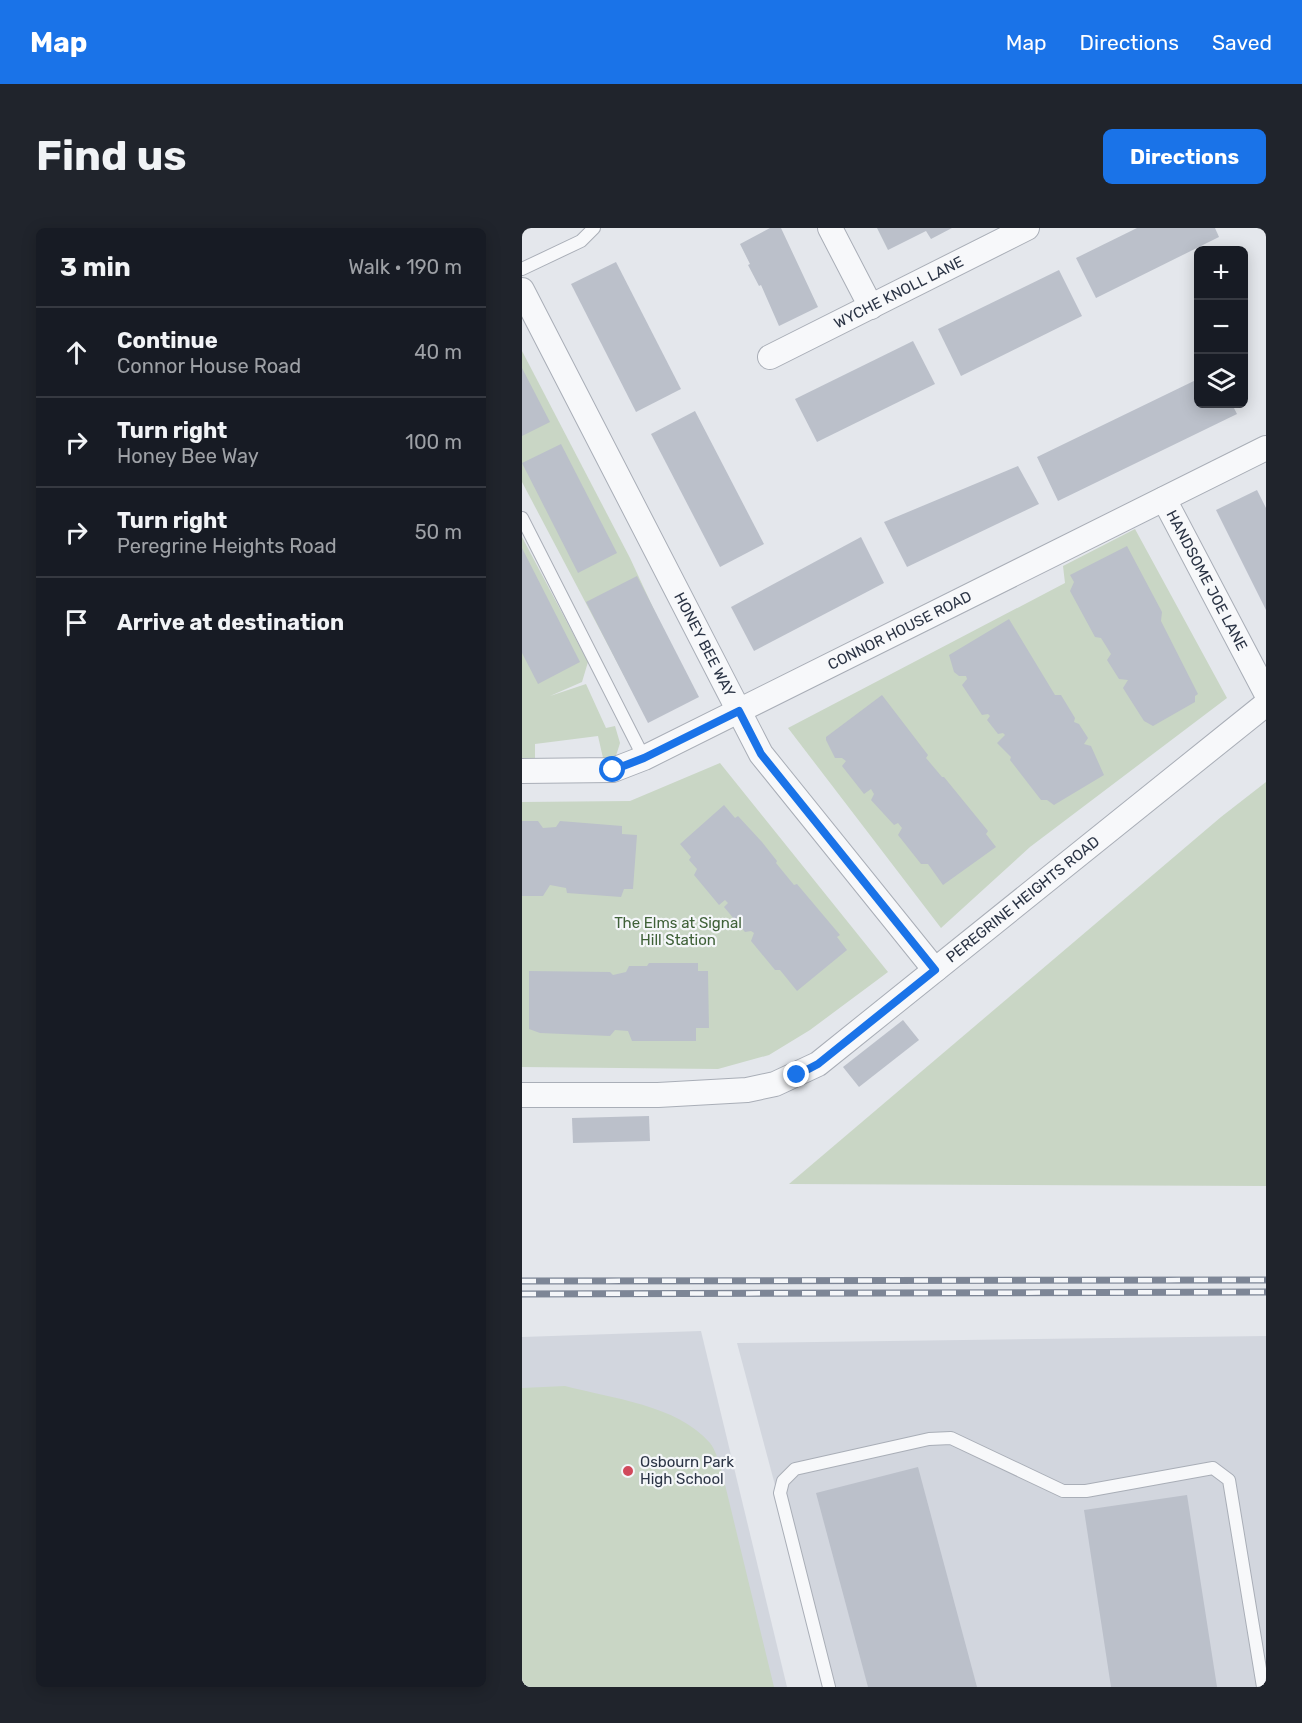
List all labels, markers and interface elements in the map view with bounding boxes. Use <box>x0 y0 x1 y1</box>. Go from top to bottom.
text: Map <box>30 26 87 59</box>
text: Map <box>1006 30 1047 55</box>
text: Directions <box>1080 30 1179 55</box>
text: Saved <box>1212 30 1272 55</box>
button: Directions <box>1103 129 1266 184</box>
text: Find us <box>36 131 187 181</box>
map controls <box>1194 246 1248 408</box>
button: + <box>1194 246 1248 300</box>
text: 3 min <box>60 252 131 283</box>
street label: WYCHE KNOLL LANE <box>831 252 966 332</box>
text: Walk · 190 m <box>348 255 462 279</box>
button: − <box>1194 300 1248 354</box>
text: Continue <box>117 327 218 354</box>
icon: ahead <box>60 336 93 369</box>
text: 40 m <box>414 340 462 364</box>
text: Connor House Road <box>117 354 301 378</box>
button: layers <box>1194 354 1248 408</box>
text: Turn right <box>117 417 227 444</box>
icon: right <box>60 426 93 459</box>
text: 100 m <box>405 430 462 454</box>
text: Honey Bee Way <box>117 444 259 468</box>
text: Turn right <box>117 507 227 534</box>
street label: HANDSOME JOE LANE <box>1162 507 1251 654</box>
icon: right <box>60 516 93 549</box>
text: 50 m <box>415 520 462 544</box>
text: Peregrine Heights Road <box>117 534 337 558</box>
street label: CONNOR HOUSE ROAD <box>825 587 975 674</box>
street label: HONEY BEE WAY <box>670 589 739 700</box>
icon: arrive <box>60 606 93 639</box>
text: Arrive at destination <box>117 609 344 636</box>
route start <box>599 756 625 782</box>
street label: PEREGRINE HEIGHTS ROAD <box>943 832 1103 966</box>
park label: The Elms at Signal Hill Station <box>614 914 742 949</box>
route end <box>783 1061 809 1087</box>
place label: Osbourn Park High School <box>640 1453 734 1488</box>
marker: Osbourn Park High School <box>621 1464 635 1478</box>

